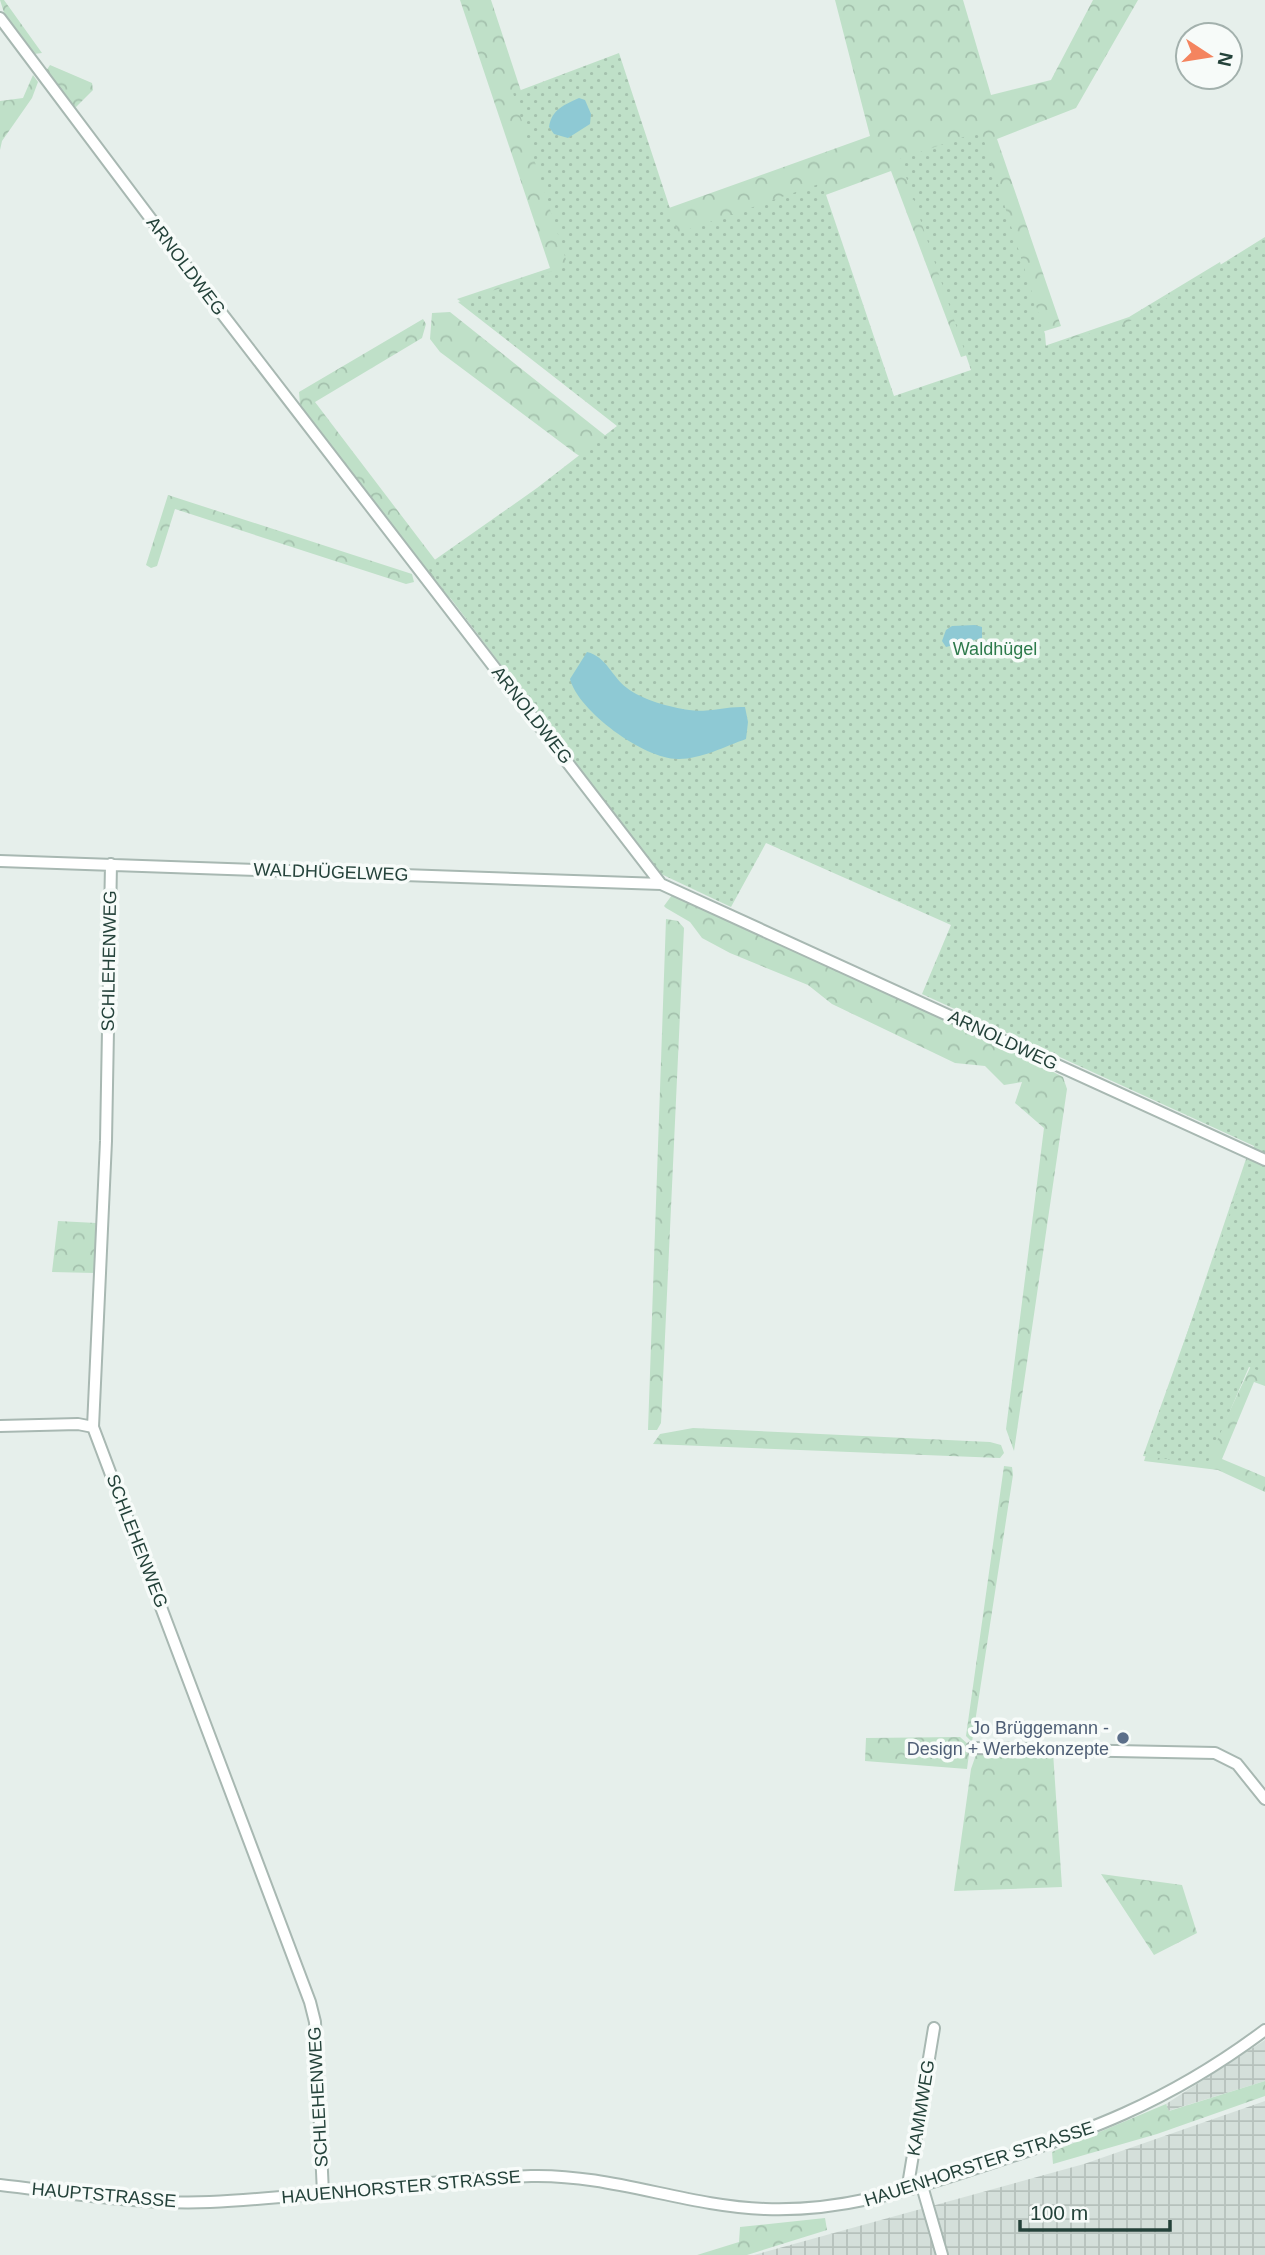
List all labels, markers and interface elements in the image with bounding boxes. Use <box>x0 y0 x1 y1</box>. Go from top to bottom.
north arrow <box>1174 21 1244 91</box>
text: N <box>1213 51 1237 68</box>
street label: ARNOLDWEG <box>143 213 229 319</box>
park label: Waldhügel <box>953 639 1037 659</box>
street label: ARNOLDWEG <box>488 662 576 768</box>
street label: WALDHÜGELWEG <box>253 859 409 885</box>
street label: SCHLEHENWEG <box>98 890 120 1032</box>
street label: ARNOLDWEG <box>945 1006 1061 1074</box>
street label: SCHLEHENWEG <box>102 1472 172 1610</box>
place label: Jo Brüggemann - Design + Werbekonzepte <box>907 1718 1109 1759</box>
marker: Jo Brüggemann - Design + Werbekonzepte <box>1115 1730 1131 1746</box>
street label: SCHLEHENWEG <box>304 2026 332 2168</box>
street label: KAMMWEG <box>904 2059 938 2157</box>
street label: HAUENHORSTER STRASSE <box>862 2117 1096 2211</box>
street label: HAUENHORSTER STRASSE <box>281 2167 521 2207</box>
street label: HAUPTSTRASSE <box>31 2179 177 2211</box>
scale bar <box>1020 2188 1170 2232</box>
text: 100 m <box>1030 2201 1088 2224</box>

